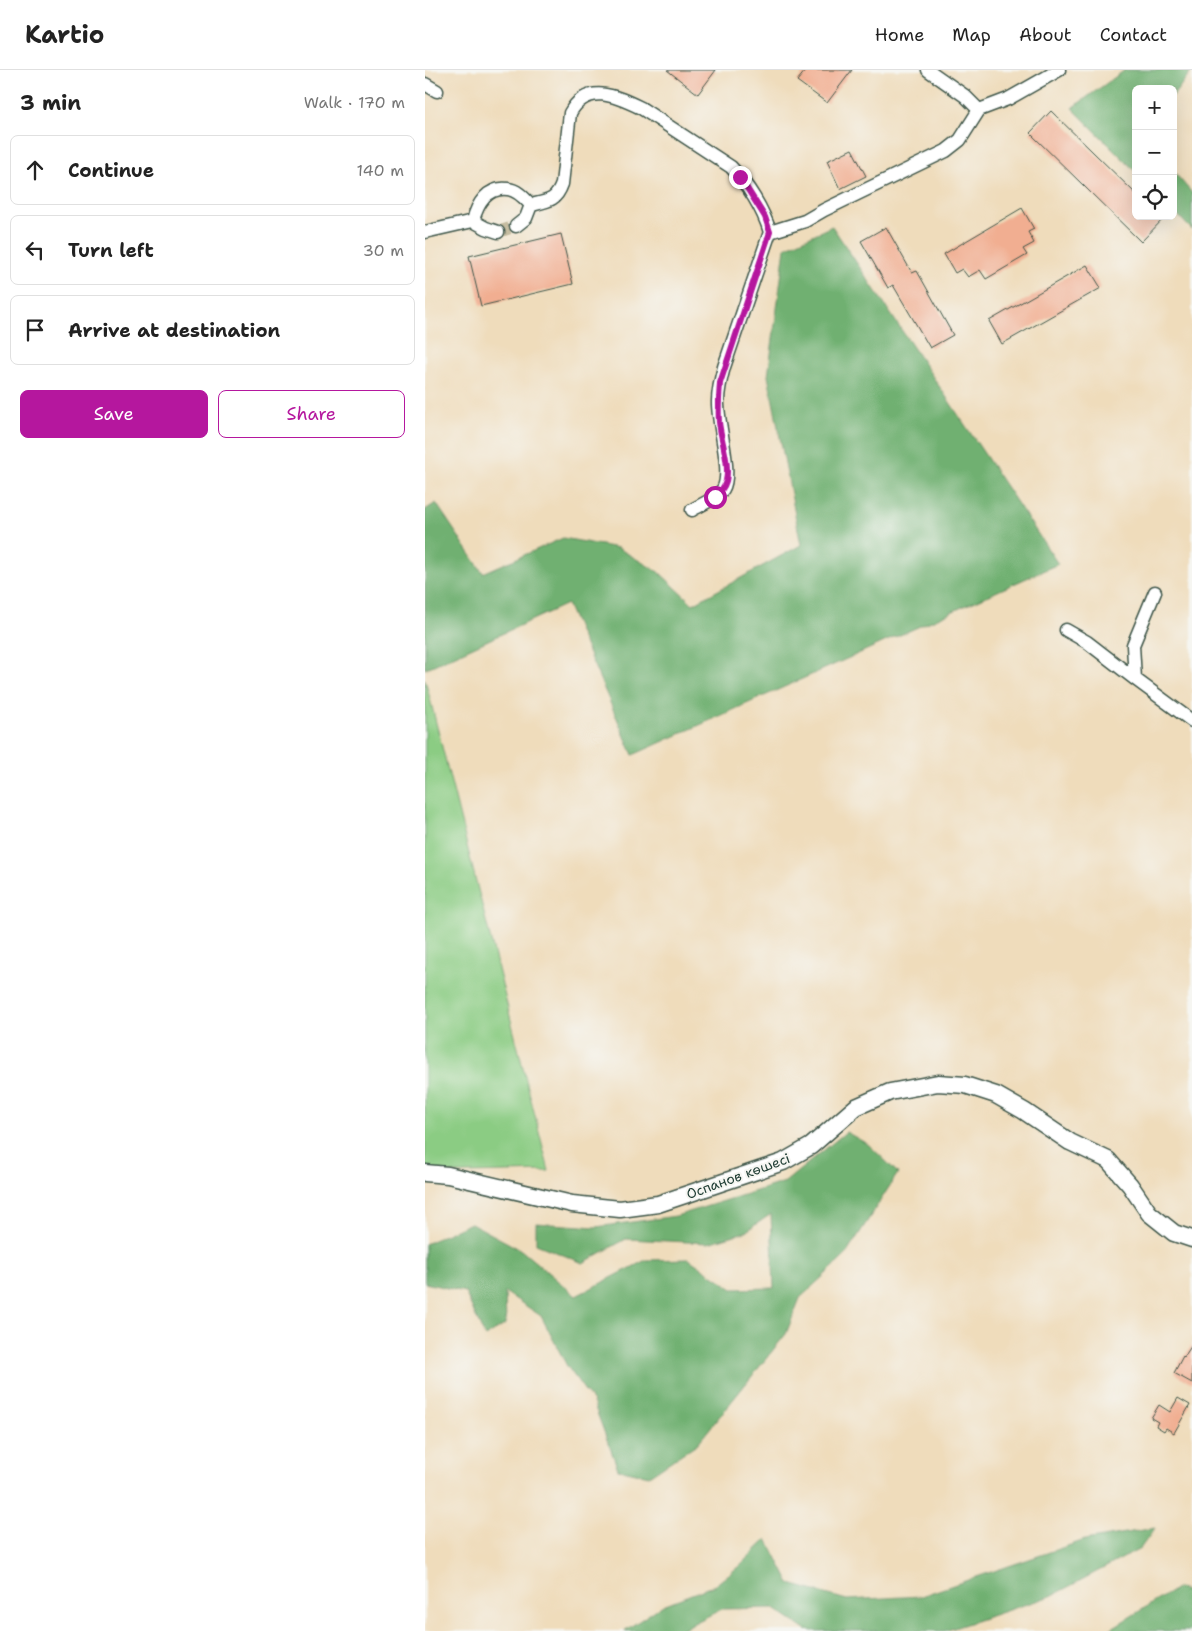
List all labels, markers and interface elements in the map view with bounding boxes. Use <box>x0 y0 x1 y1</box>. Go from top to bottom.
text: Kartio <box>25 19 104 51</box>
text: Home <box>875 23 924 47</box>
text: Map <box>952 23 991 47</box>
text: About <box>1019 23 1072 47</box>
text: Contact <box>1100 23 1167 47</box>
map controls <box>1132 85 1177 220</box>
button: + <box>1132 85 1177 130</box>
text: 3 min <box>20 89 81 117</box>
text: Walk · 170 m <box>304 92 405 113</box>
button: − <box>1132 130 1177 175</box>
icon: ahead <box>21 156 49 184</box>
text: Continue <box>68 158 154 183</box>
text: 140 m <box>357 160 404 181</box>
route end <box>729 166 752 189</box>
button: locate <box>1132 175 1177 220</box>
icon: left <box>21 236 49 264</box>
text: Turn left <box>68 238 154 263</box>
text: 30 m <box>363 240 404 261</box>
icon: arrive <box>21 316 49 344</box>
text: Arrive at destination <box>68 318 280 343</box>
button: Save <box>20 390 208 438</box>
button: Share <box>218 390 405 438</box>
route start <box>704 486 727 509</box>
street label: Оспанов көшесі <box>684 1149 792 1203</box>

